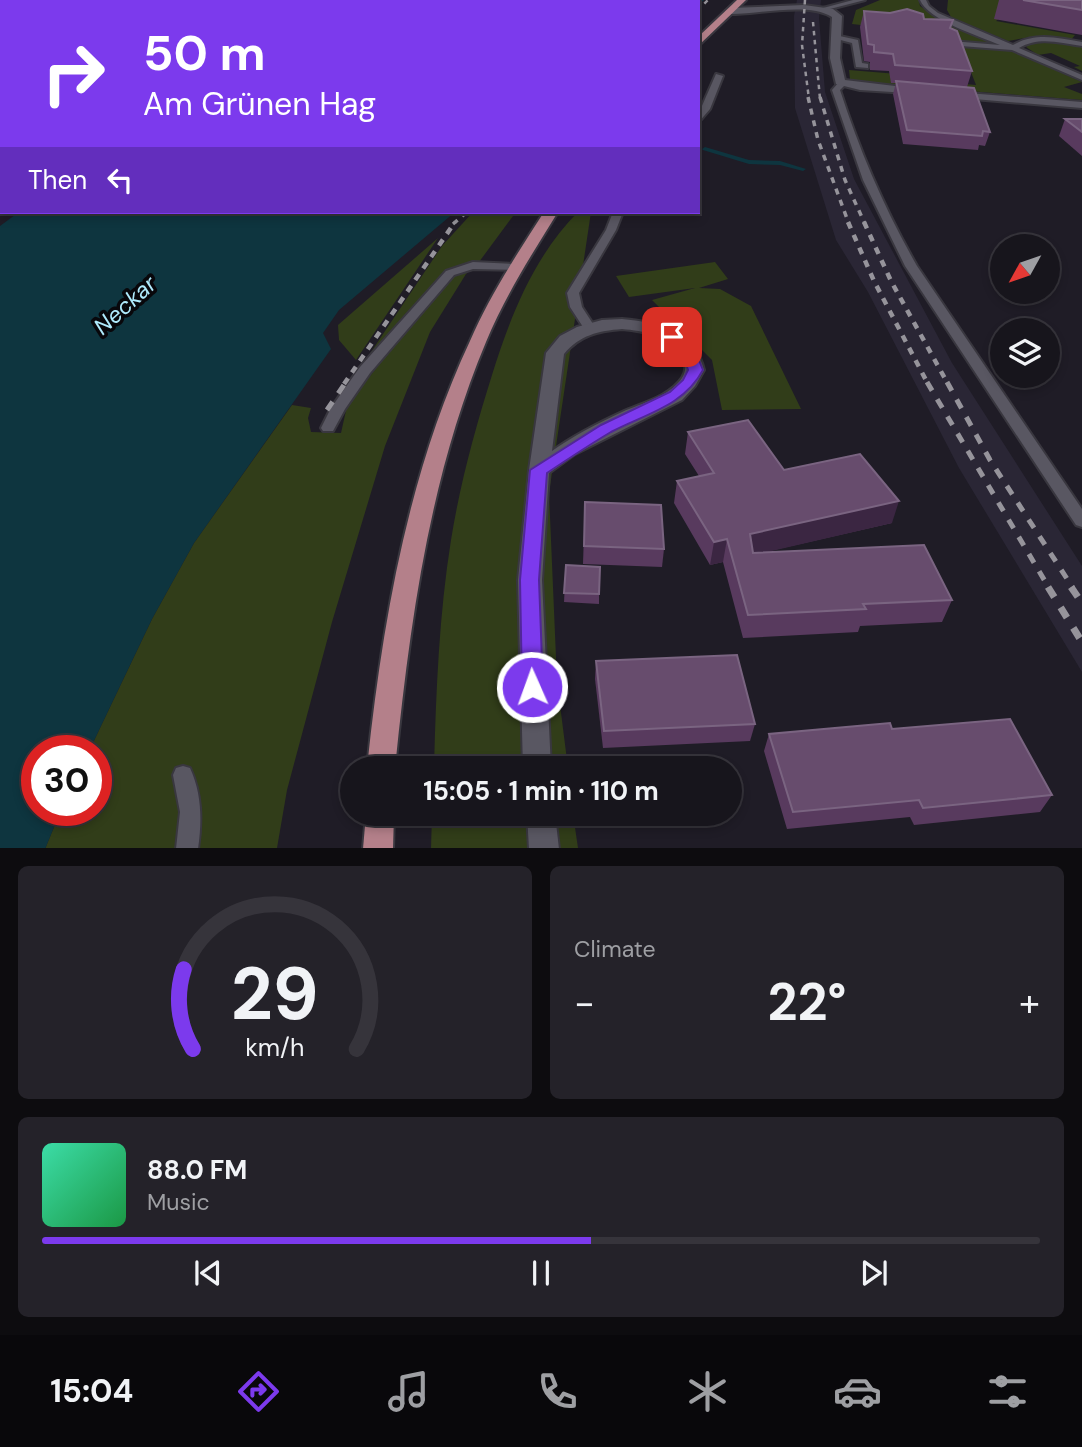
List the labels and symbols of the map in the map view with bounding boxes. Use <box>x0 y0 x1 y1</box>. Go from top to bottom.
north arrow <box>990 234 1060 304</box>
water label: Neckar <box>87 268 164 341</box>
pin <box>642 307 702 367</box>
position arrow <box>495 650 569 724</box>
speed limit sign: 30 <box>21 735 112 826</box>

